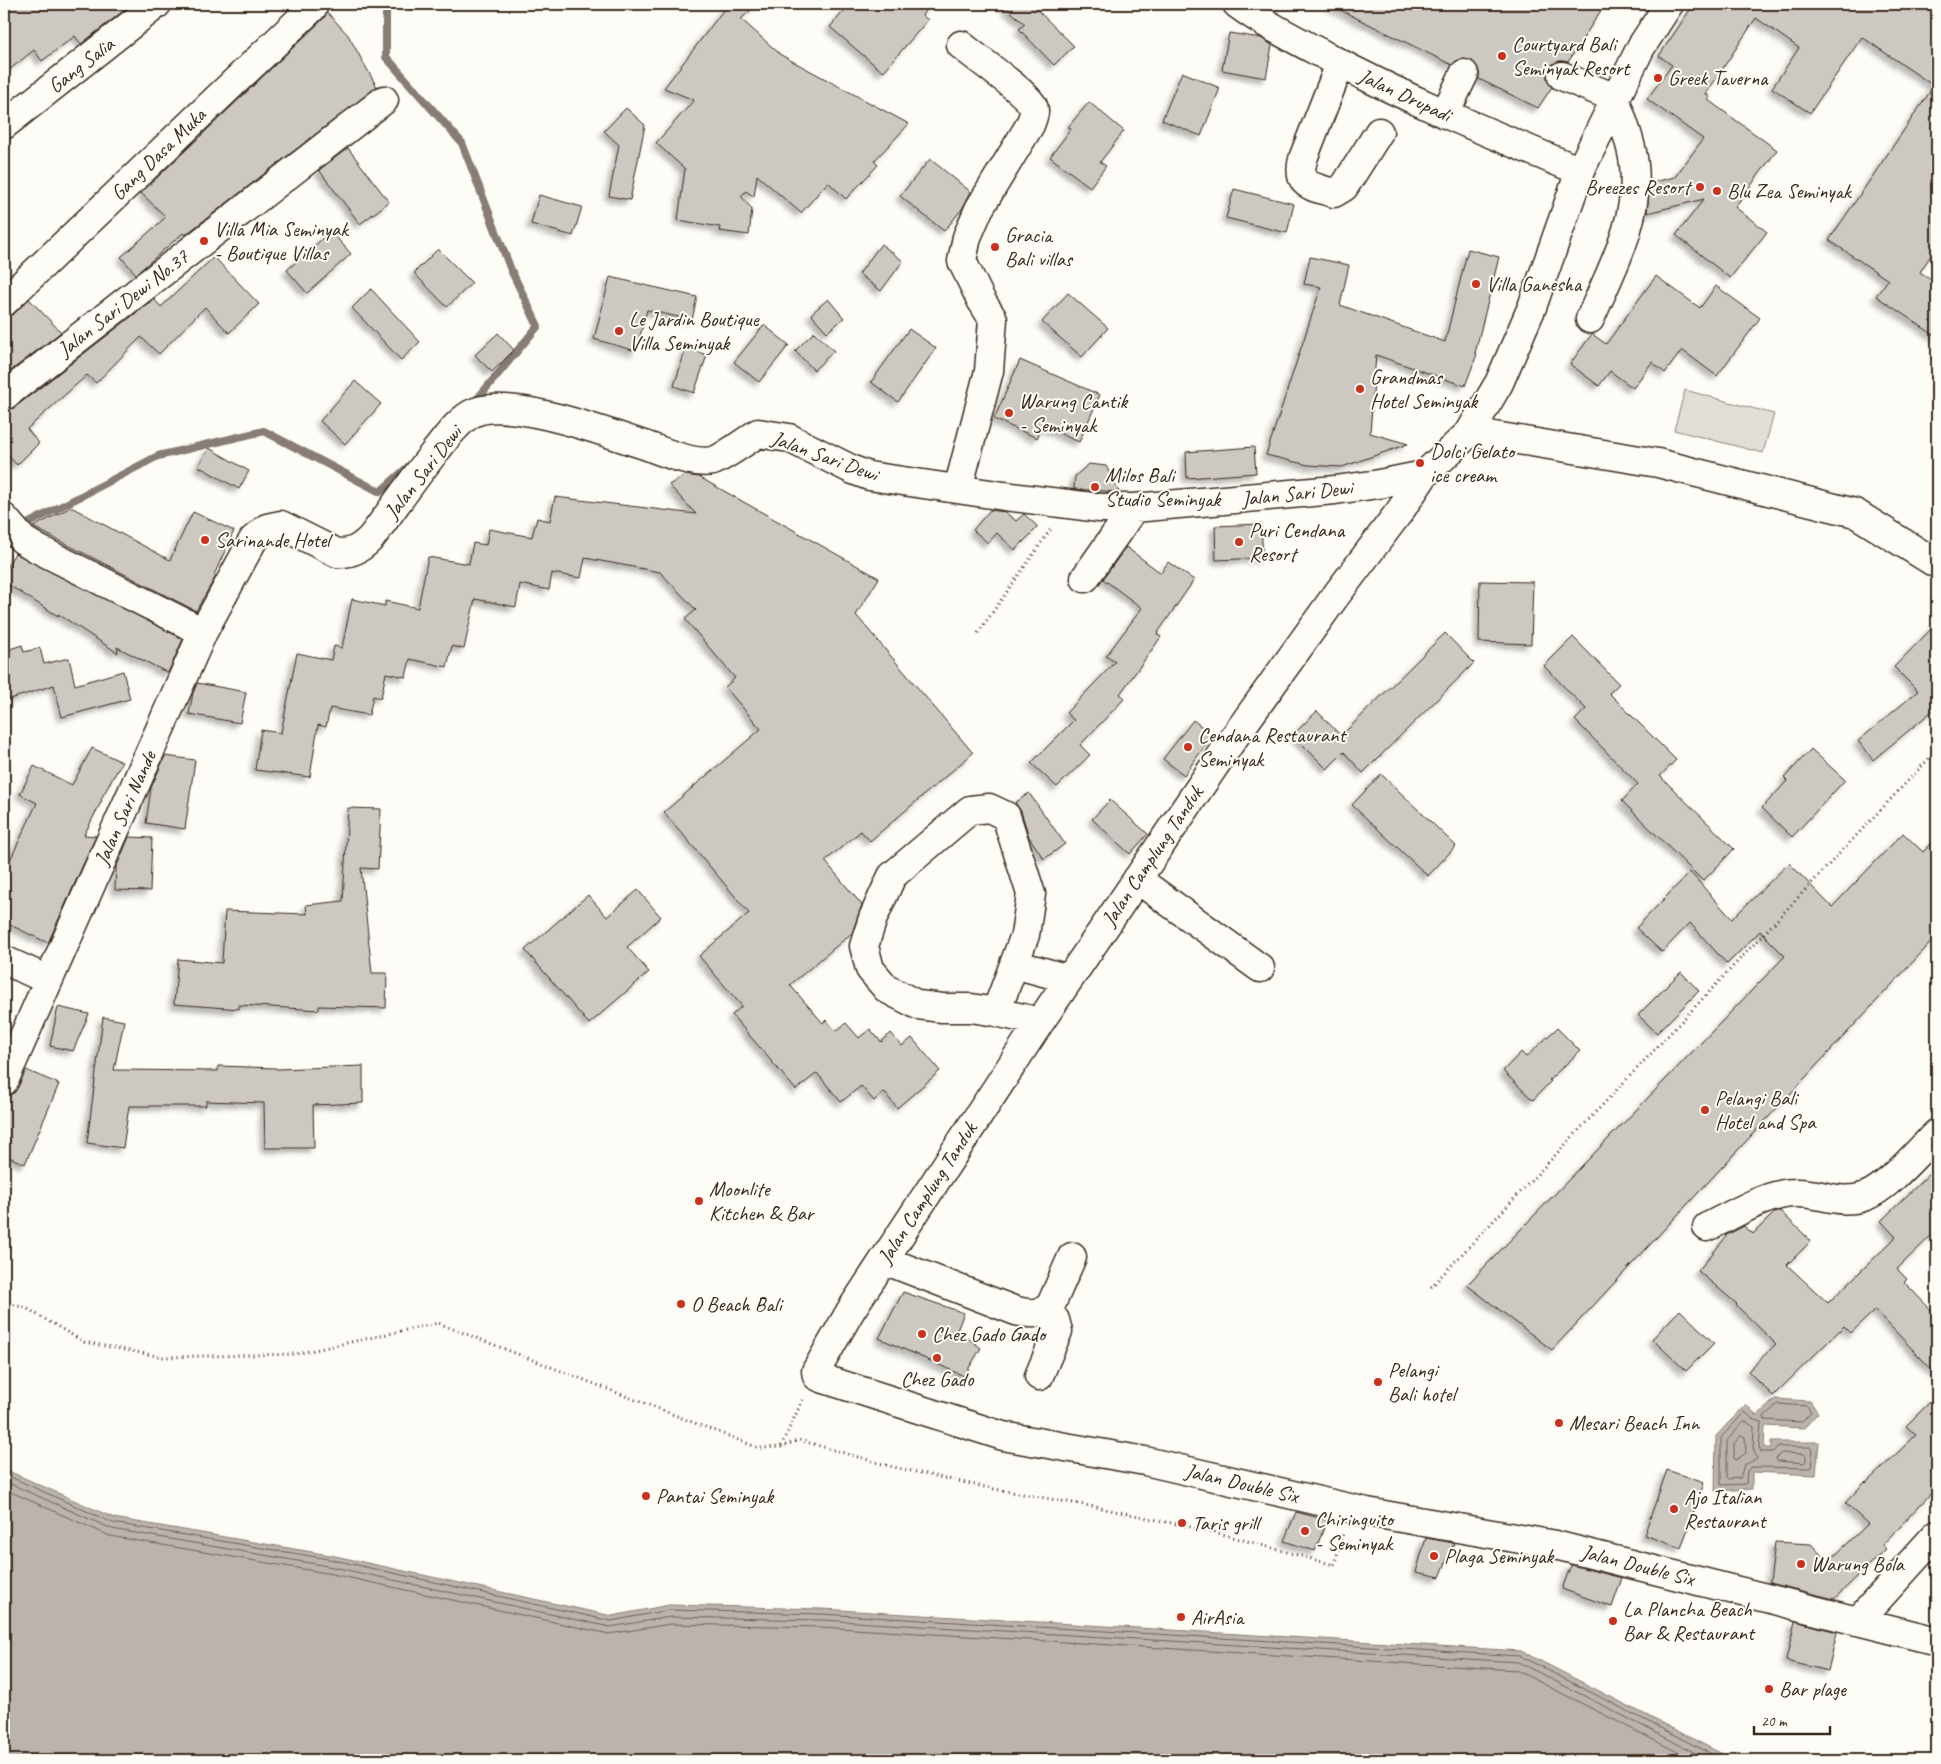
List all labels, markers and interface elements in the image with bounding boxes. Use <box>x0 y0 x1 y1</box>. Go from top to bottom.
street label: Gang Salia <box>43 30 121 99</box>
place label: Courtyard Bali Seminyak Resort <box>1512 31 1631 81</box>
marker: Courtyard Bali Seminyak Resort <box>1496 50 1508 62</box>
street label: Jalan Drupadi <box>1354 62 1458 129</box>
place label: Greek Taverna <box>1668 65 1769 91</box>
marker: Greek Taverna <box>1652 72 1664 84</box>
street label: Gang Dasa Muka <box>105 101 212 206</box>
place label: Breezes Resort <box>1585 174 1693 200</box>
place label: Blu Zea Seminyak <box>1727 178 1853 204</box>
marker: Breezes Resort <box>1694 181 1706 193</box>
marker: Blu Zea Seminyak <box>1711 185 1723 197</box>
place label: Villa Mia Seminyak - Boutique Villas <box>214 216 350 266</box>
place label: Gracia Bali villas <box>1005 222 1074 272</box>
marker: Villa Mia Seminyak - Boutique Villas <box>198 235 210 247</box>
marker: Gracia Bali villas <box>989 241 1001 253</box>
street label: Jalan Sari Dewi No.37 <box>51 243 195 363</box>
place label: Villa Ganesha <box>1486 271 1583 297</box>
marker: Villa Ganesha <box>1470 278 1482 290</box>
place label: Le Jardin Boutique Villa Seminyak <box>629 306 760 356</box>
marker: Le Jardin Boutique Villa Seminyak <box>613 325 625 337</box>
place label: Grandmas Hotel Seminyak <box>1370 364 1478 414</box>
marker: Grandmas Hotel Seminyak <box>1354 383 1366 395</box>
place label: Warung Cantik - Seminyak <box>1019 388 1128 438</box>
marker: Warung Cantik - Seminyak <box>1003 407 1015 419</box>
street label: Jalan Sari Dewi <box>378 418 469 525</box>
street label: Jalan Sari Dewi <box>767 424 884 488</box>
place label: Dolci Gelato ice cream <box>1430 438 1517 488</box>
marker: Dolci Gelato ice cream <box>1414 457 1426 469</box>
place label: Milos Bali Studio Seminyak <box>1105 462 1222 512</box>
street label: Jalan Sari Dewi <box>1239 474 1357 512</box>
marker: Milos Bali Studio Seminyak <box>1089 481 1101 493</box>
place label: Puri Cendana Resort <box>1249 517 1346 567</box>
place label: Sarinande Hotel <box>215 527 333 553</box>
marker: Sarinande Hotel <box>199 534 211 546</box>
marker: Puri Cendana Resort <box>1233 536 1245 548</box>
place label: Cendana Restaurant Seminyak <box>1198 722 1347 772</box>
marker: Cendana Restaurant Seminyak <box>1182 741 1194 753</box>
street label: Jalan Sari Nande <box>88 746 162 870</box>
street label: Jalan Camplung Tanduk <box>1095 779 1210 932</box>
place label: Pelangi Bali Hotel and Spa <box>1715 1085 1817 1135</box>
marker: Pelangi Bali Hotel and Spa <box>1699 1104 1711 1116</box>
street label: Jalan Camplung Tanduk <box>871 1116 984 1269</box>
place label: Moonlite Kitchen & Bar <box>709 1176 816 1226</box>
marker: Moonlite Kitchen & Bar <box>693 1195 705 1207</box>
place label: O Beach Bali <box>691 1291 785 1317</box>
marker: O Beach Bali <box>675 1298 687 1310</box>
place label: Chez Gado Gado <box>932 1321 1048 1347</box>
marker: Chez Gado Gado <box>916 1328 928 1340</box>
marker: Chez Gado <box>931 1352 943 1364</box>
place label: Pelangi Bali hotel <box>1388 1357 1459 1407</box>
place label: Chez Gado <box>901 1366 975 1392</box>
marker: Pelangi Bali hotel <box>1372 1376 1384 1388</box>
place label: Mesari Beach Inn <box>1569 1410 1701 1436</box>
marker: Mesari Beach Inn <box>1553 1417 1565 1429</box>
street label: Jalan Double Six <box>1182 1457 1303 1509</box>
place label: Pantai Seminyak <box>656 1483 774 1509</box>
place label: Ajo Italian Restaurant <box>1684 1484 1767 1534</box>
marker: Pantai Seminyak <box>640 1490 652 1502</box>
marker: Ajo Italian Restaurant <box>1668 1503 1680 1515</box>
place label: Chiringuito - Seminyak <box>1315 1506 1396 1556</box>
place label: Taris grill <box>1192 1510 1262 1536</box>
marker: Taris grill <box>1176 1517 1188 1529</box>
marker: Chiringuito - Seminyak <box>1299 1525 1311 1537</box>
street label: Jalan Double Six <box>1578 1538 1699 1592</box>
place label: Plaga Seminyak <box>1444 1543 1554 1569</box>
marker: Plaga Seminyak <box>1428 1550 1440 1562</box>
place label: Warung Bola <box>1811 1551 1905 1577</box>
marker: Warung Bola <box>1795 1558 1807 1570</box>
place label: La Plancha Beach Bar & Restaurant <box>1623 1596 1756 1646</box>
place label: AirAsia <box>1191 1604 1246 1630</box>
marker: AirAsia <box>1175 1611 1187 1623</box>
marker: La Plancha Beach Bar & Restaurant <box>1607 1615 1619 1627</box>
place label: Bar plage <box>1779 1676 1847 1702</box>
marker: Bar plage <box>1763 1683 1775 1695</box>
scale bar <box>1754 1704 1830 1736</box>
text: 20 m <box>1761 1712 1788 1731</box>

